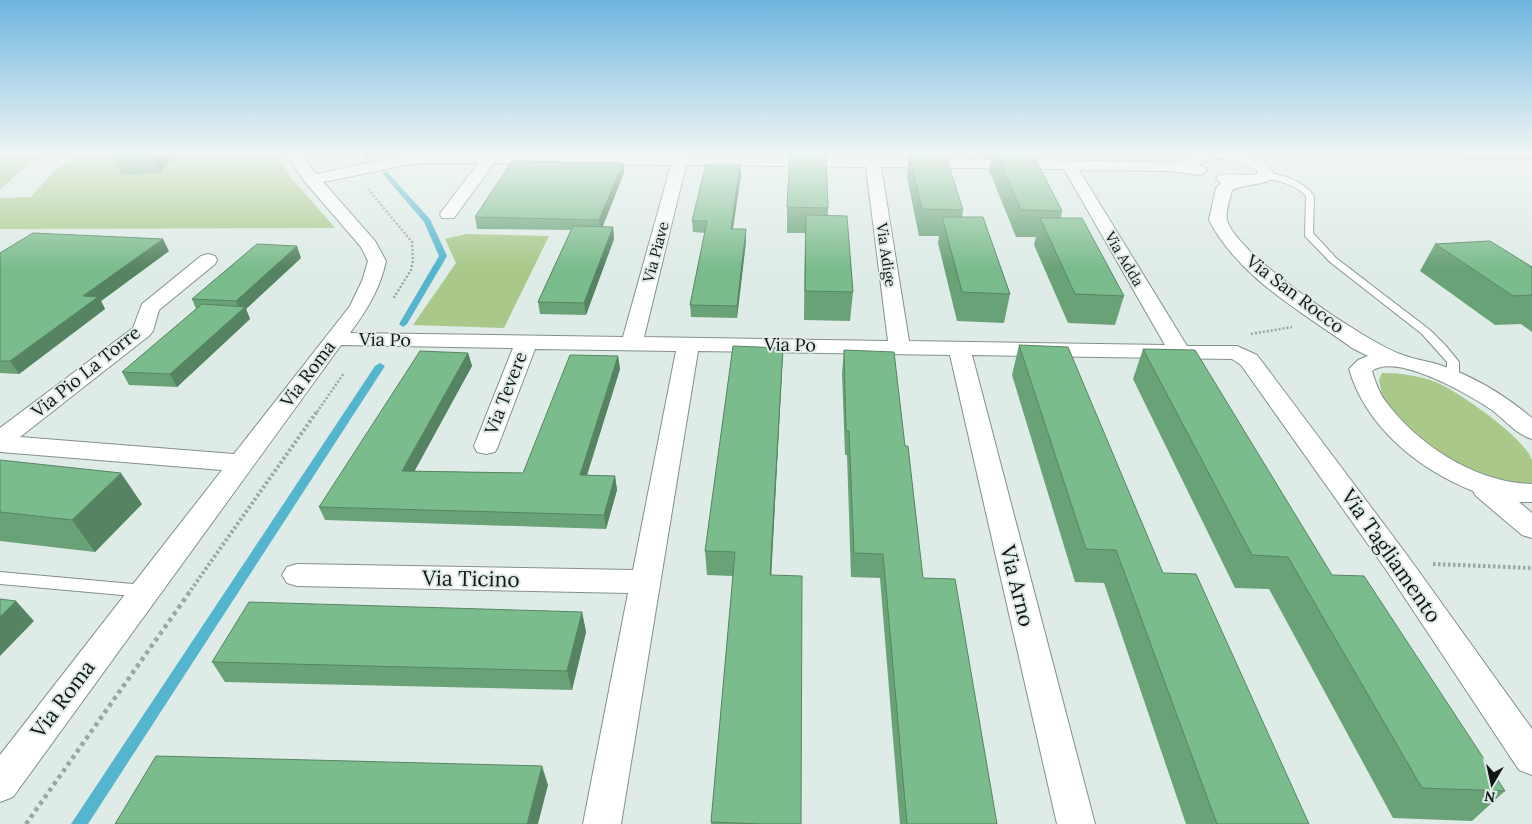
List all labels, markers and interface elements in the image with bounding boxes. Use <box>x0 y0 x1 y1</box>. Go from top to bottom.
street label: Via Piave <box>638 219 673 285</box>
street label: Via Adige <box>872 221 900 288</box>
street label: Via Adda <box>1100 227 1148 290</box>
street label: Via San Rocco <box>1241 249 1349 338</box>
street label: Via Pio La Torre <box>26 321 145 423</box>
street label: Via Po <box>358 328 411 351</box>
street label: Via Po <box>763 333 816 356</box>
street label: Via Roma <box>274 336 340 412</box>
street label: Via Tevere <box>479 348 532 439</box>
street label: Via Tagliamento <box>1335 483 1448 628</box>
street label: Via Arno <box>994 541 1041 629</box>
street label: Via Ticino <box>421 564 520 593</box>
street label: Via Roma <box>24 654 101 744</box>
north arrow <box>1467 759 1517 809</box>
text: N <box>1483 787 1497 807</box>

